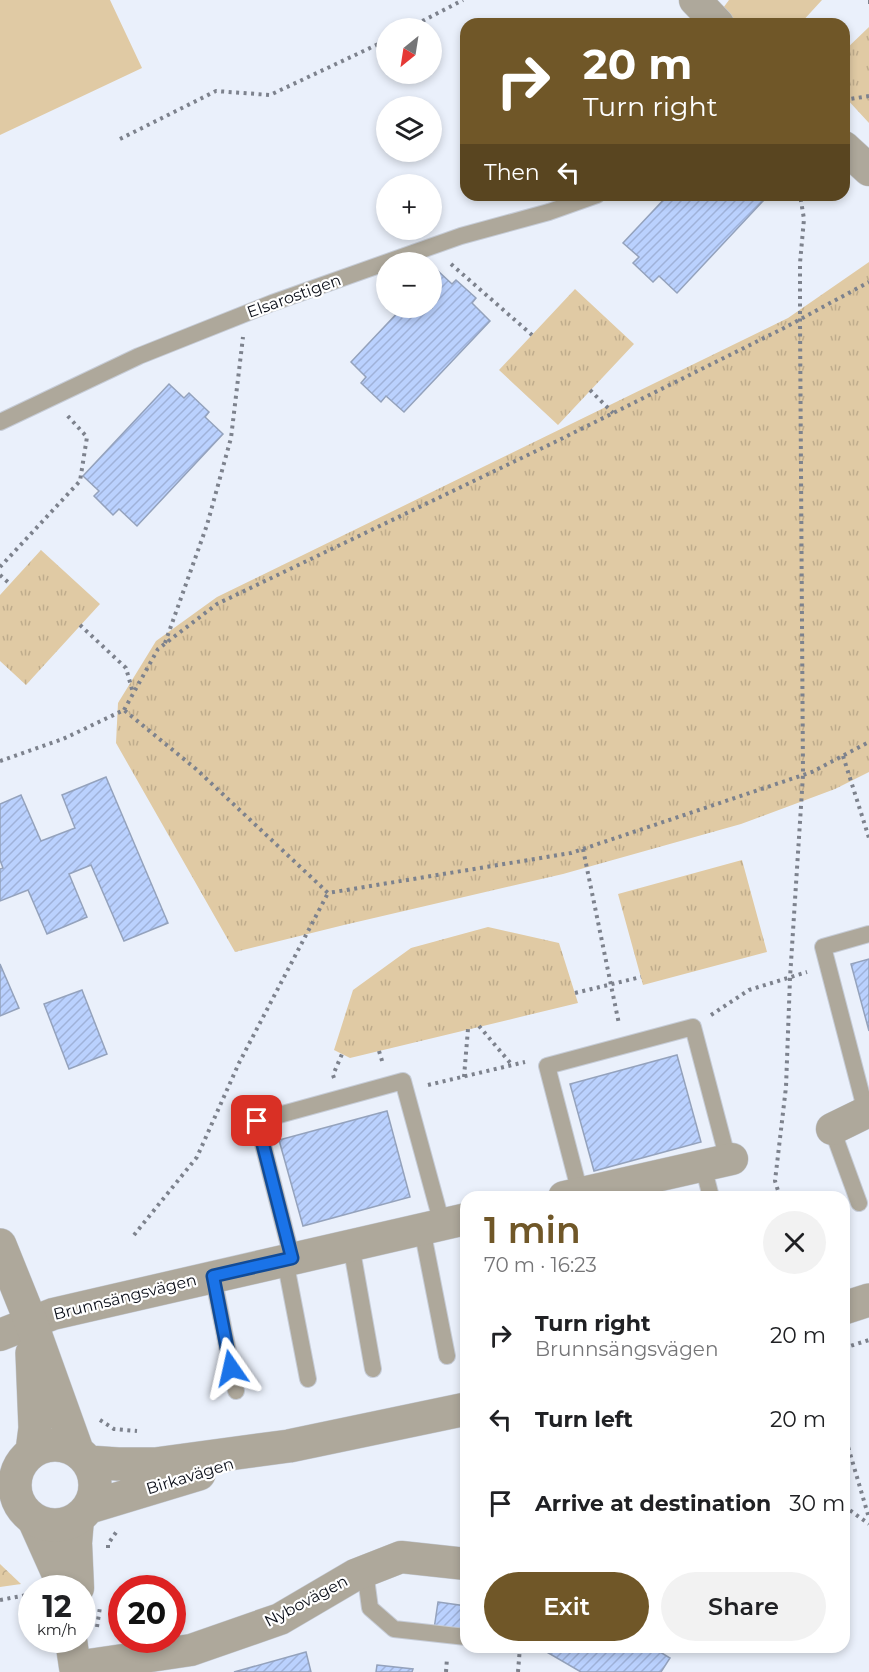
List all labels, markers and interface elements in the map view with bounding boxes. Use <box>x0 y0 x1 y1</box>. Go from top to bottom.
north arrow <box>376 18 442 84</box>
map controls <box>376 18 442 318</box>
text: 20 m <box>583 38 692 90</box>
icon: right <box>484 42 562 120</box>
text: Turn right <box>583 90 718 123</box>
button: layers <box>376 96 442 162</box>
icon: left <box>552 156 585 189</box>
text: Then <box>484 159 540 186</box>
button: + <box>376 174 442 240</box>
button: − <box>376 252 442 318</box>
street label: Elsarostigen <box>244 270 344 322</box>
pin <box>231 1095 282 1146</box>
icon: arrive <box>240 1104 273 1137</box>
text: 1 min <box>484 1208 581 1252</box>
button: close <box>763 1211 826 1274</box>
text: 70 m · 16:23 <box>484 1253 597 1277</box>
street label: Brunnsängsvägen <box>51 1270 199 1324</box>
text: Turn right <box>535 1310 650 1337</box>
icon: right <box>484 1319 517 1352</box>
text: 20 m <box>770 1322 826 1349</box>
position arrow <box>199 1336 263 1400</box>
text: Brunnsängsvägen <box>535 1337 718 1361</box>
icon: left <box>484 1403 517 1436</box>
text: Turn left <box>535 1406 633 1433</box>
text: 20 m <box>770 1406 826 1433</box>
street label: Birkavägen <box>144 1454 236 1498</box>
icon: arrive <box>484 1487 517 1520</box>
text: Arrive at destination <box>535 1490 771 1517</box>
text: 30 m <box>789 1490 845 1517</box>
street label: Nybovägen <box>261 1571 351 1631</box>
button: Exit <box>484 1572 649 1641</box>
button: Share <box>661 1572 826 1641</box>
speed limit sign: 20 <box>108 1575 186 1653</box>
text: 12 <box>42 1588 72 1625</box>
text: km/h <box>37 1620 77 1639</box>

